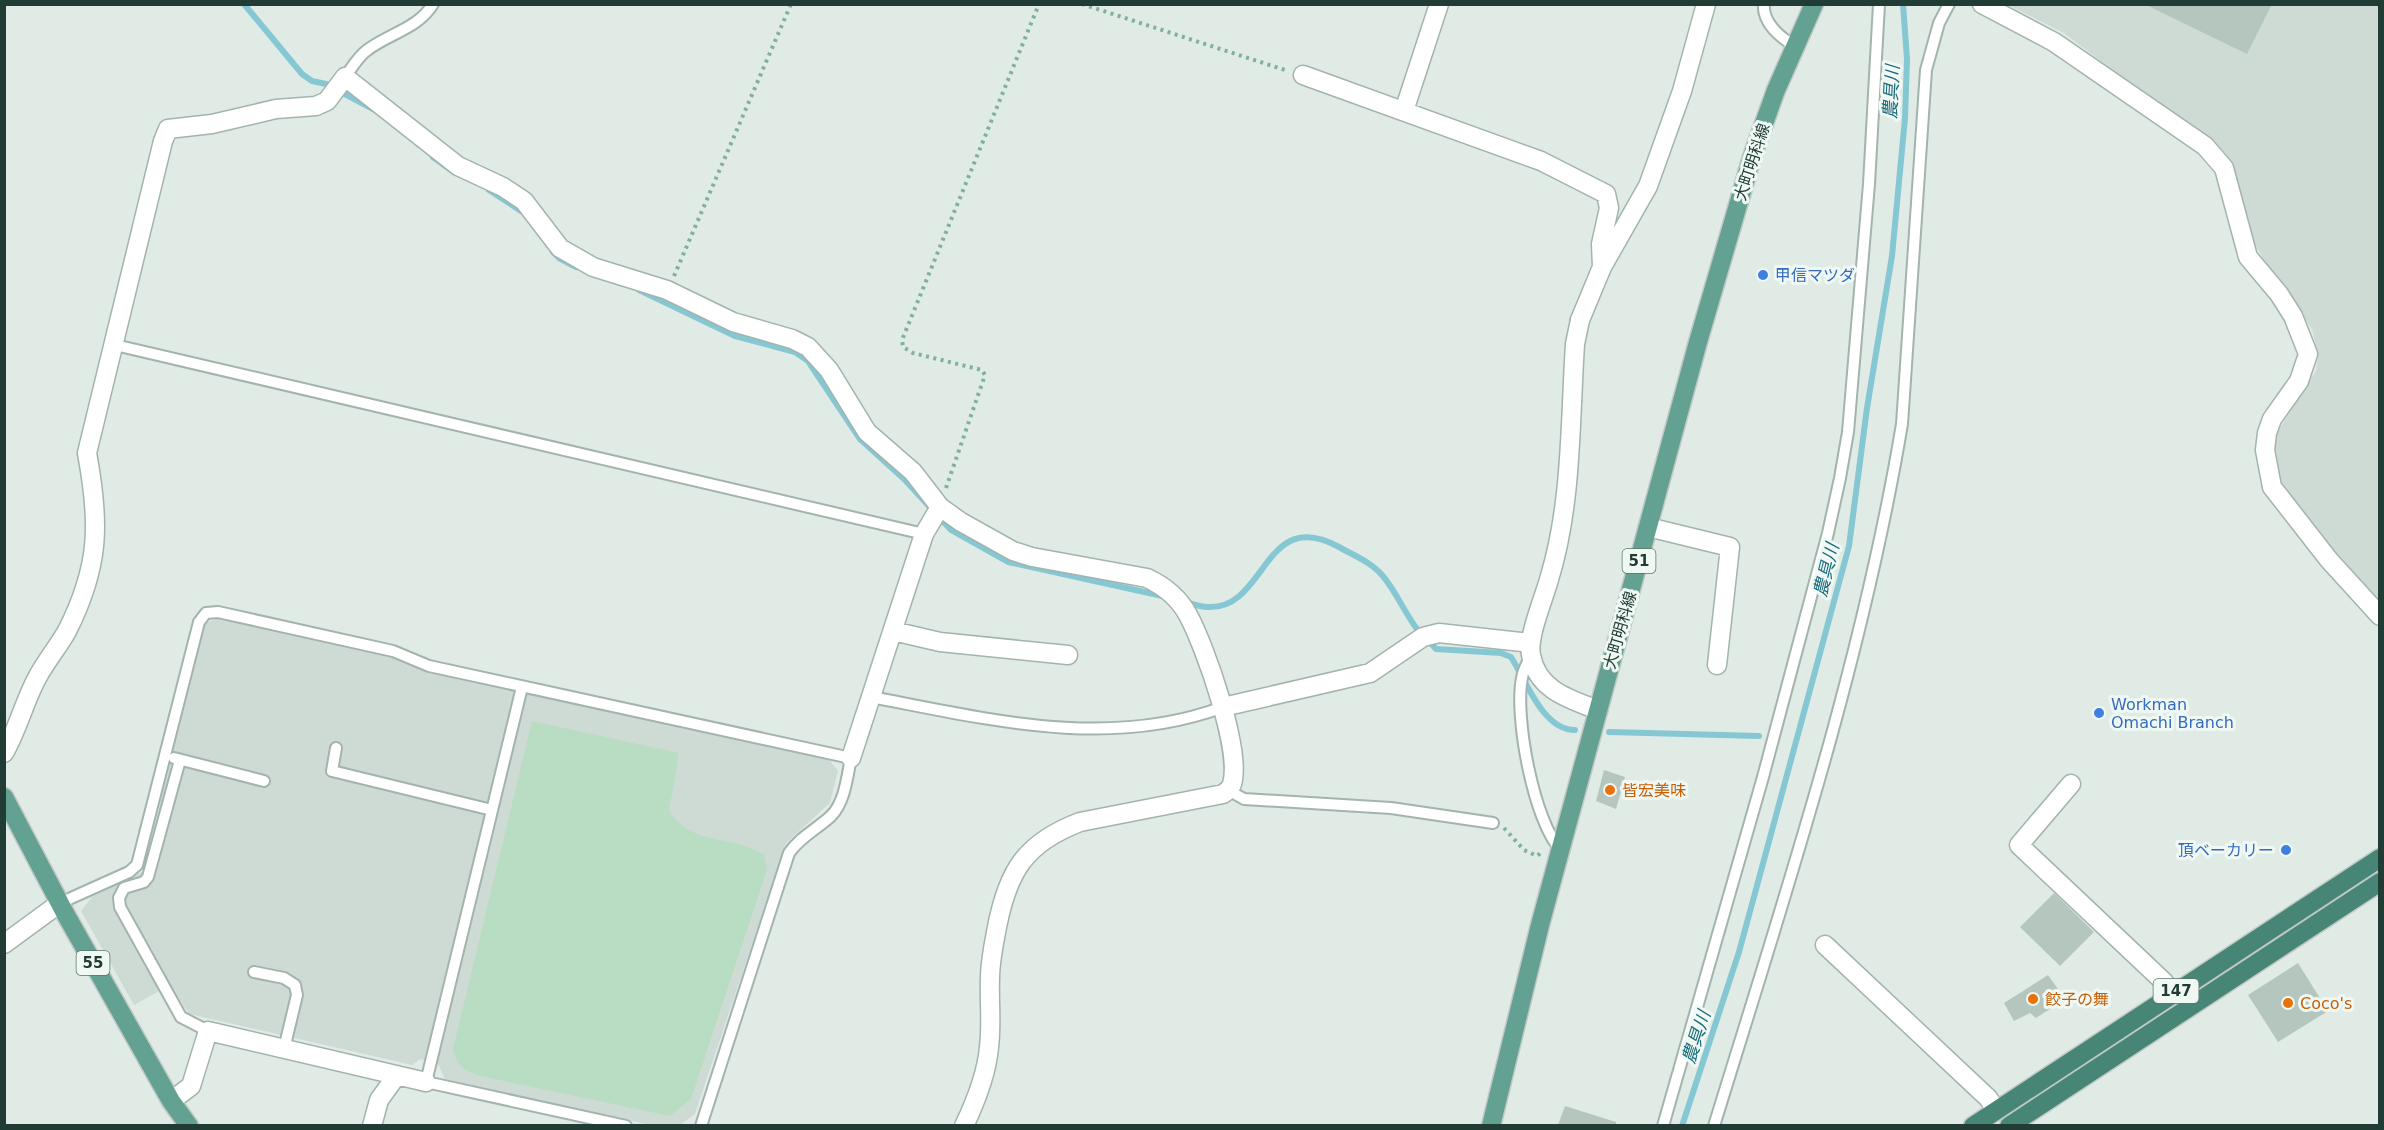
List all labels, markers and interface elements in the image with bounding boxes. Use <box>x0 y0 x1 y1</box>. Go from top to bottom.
water label: 農具川 <box>1879 62 1903 120</box>
street label: 大町明科線 <box>1731 121 1773 203</box>
place label: 甲信マツダ <box>1775 266 1855 285</box>
marker: 甲信マツダ <box>1756 268 1770 282</box>
water label: 農具川 <box>1809 539 1843 599</box>
road number: 51 <box>1622 549 1656 573</box>
street label: 大町明科線 <box>1600 589 1640 671</box>
place label: Workman Omachi Branch <box>2111 695 2234 732</box>
marker: Workman Omachi Branch <box>2092 706 2106 720</box>
place label: 皆宏美味 <box>1622 781 1686 800</box>
marker: 皆宏美味 <box>1603 783 1617 797</box>
place label: 頂ベーカリー <box>2178 841 2274 860</box>
marker: 頂ベーカリー <box>2279 843 2293 857</box>
road number: 55 <box>76 951 110 975</box>
road number: 147 <box>2154 979 2198 1003</box>
place label: 餃子の舞 <box>2045 990 2109 1009</box>
marker: 餃子の舞 <box>2026 992 2040 1006</box>
place label: Coco's <box>2300 994 2352 1013</box>
marker: Coco's <box>2281 996 2295 1010</box>
water label: 農具川 <box>1678 1006 1715 1066</box>

